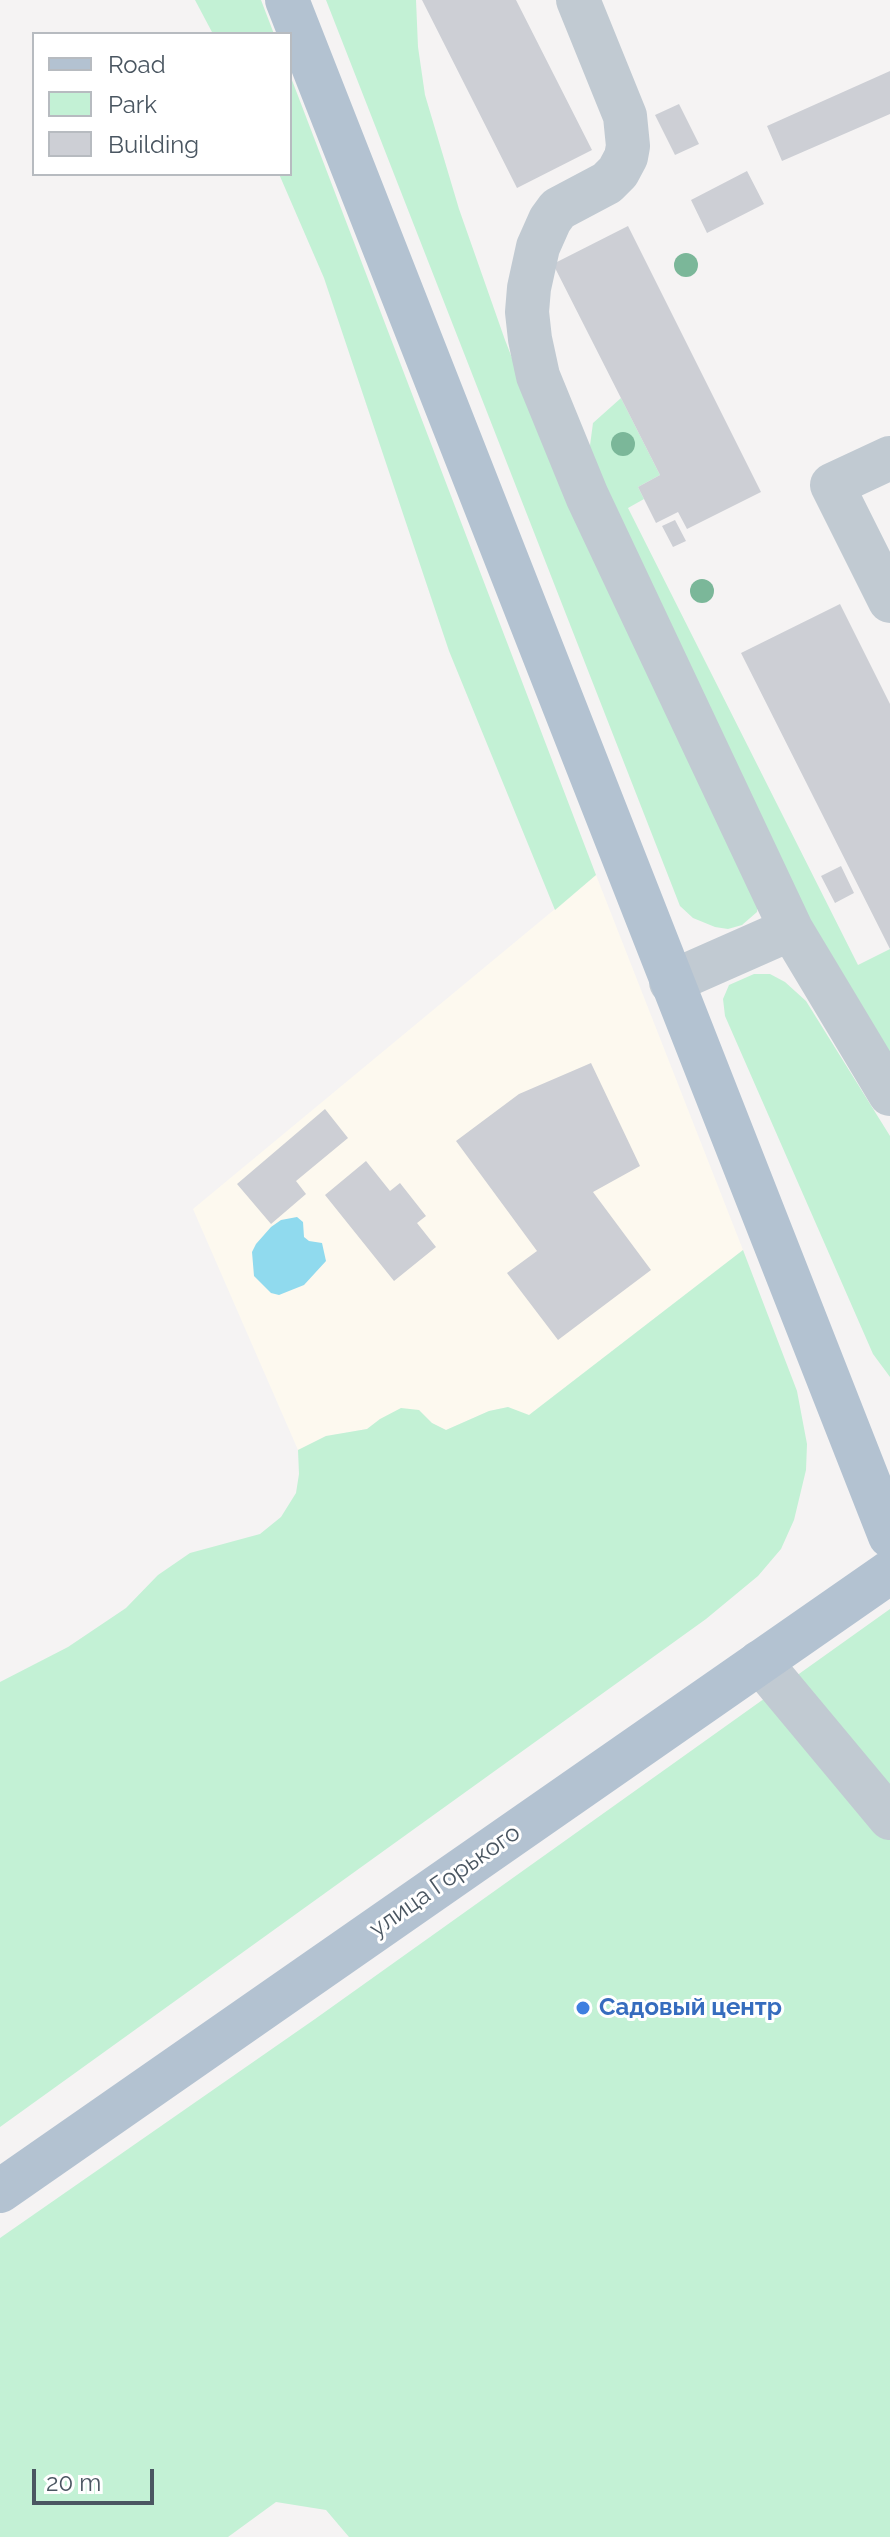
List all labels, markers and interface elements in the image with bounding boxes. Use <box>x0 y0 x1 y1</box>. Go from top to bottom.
legend <box>32 32 292 176</box>
text: Road <box>108 50 166 79</box>
text: Park <box>108 90 157 119</box>
text: Building <box>108 130 199 159</box>
street label: улица Горького <box>364 1818 526 1944</box>
place label: Садовый центр <box>599 1994 782 2022</box>
marker: Садовый центр <box>574 1999 592 2017</box>
scale bar <box>36 2453 158 2503</box>
text: 20 m <box>46 2468 101 2497</box>

